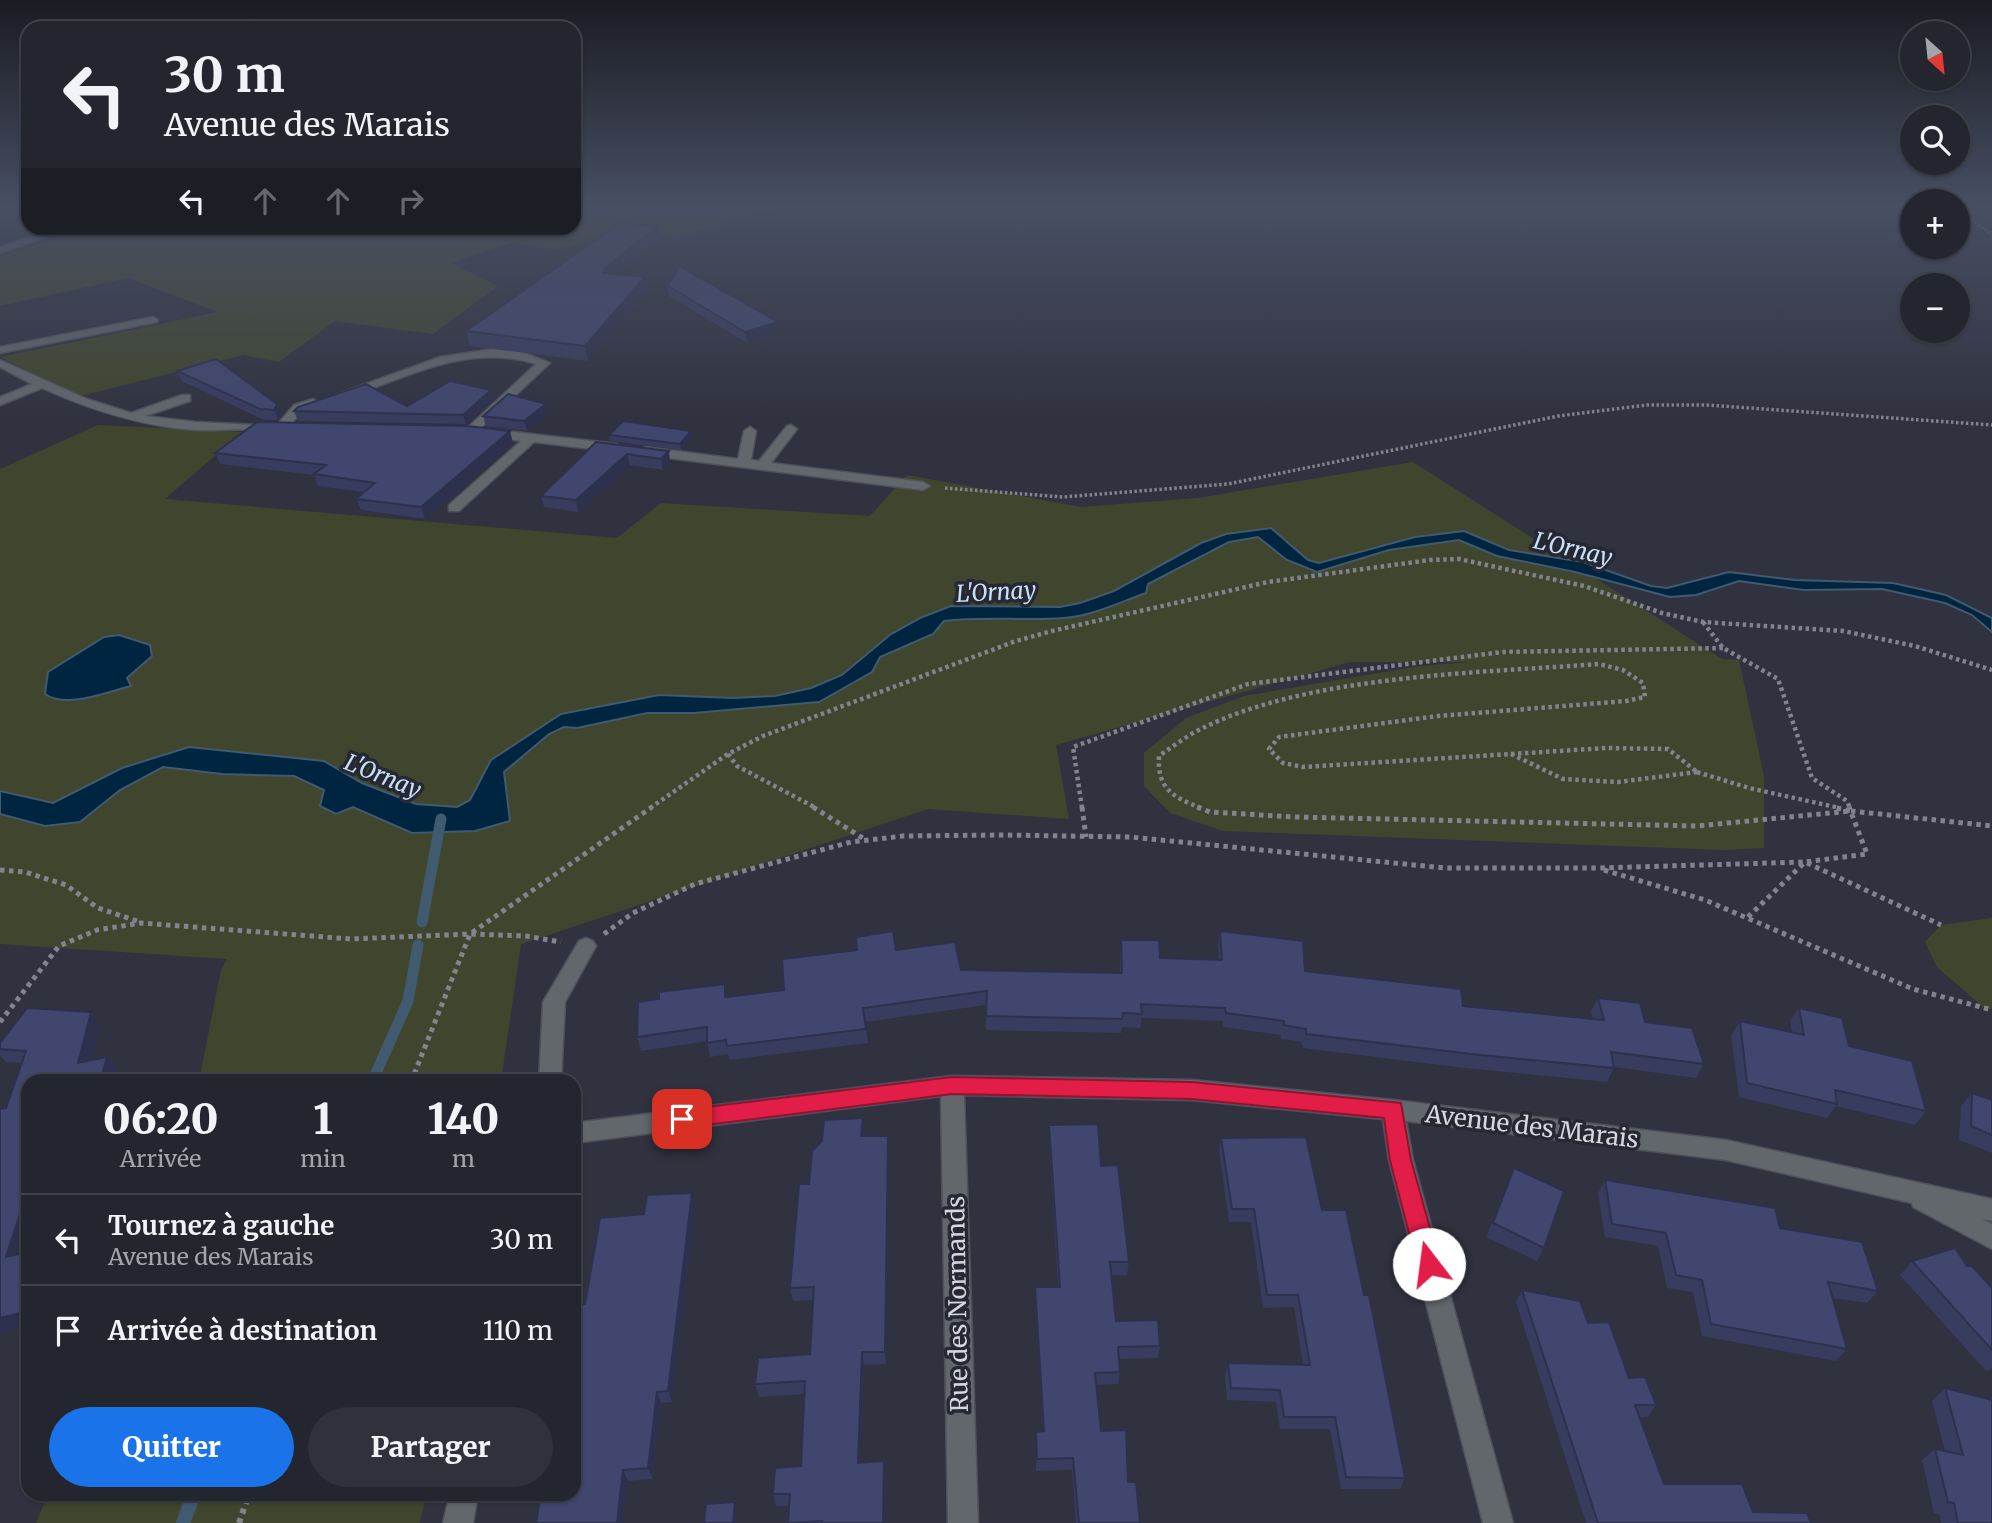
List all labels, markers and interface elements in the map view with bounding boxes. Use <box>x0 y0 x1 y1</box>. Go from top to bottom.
north arrow <box>1900 21 1970 91</box>
map controls <box>1900 21 1970 343</box>
text: 30 m <box>164 44 285 105</box>
icon: left <box>49 49 140 140</box>
text: Avenue des Marais <box>164 105 450 145</box>
button: search <box>1900 105 1970 175</box>
icon: left <box>173 182 211 220</box>
icon: ahead <box>246 182 284 220</box>
icon: ahead <box>319 182 357 220</box>
icon: right <box>392 182 430 220</box>
button: + <box>1900 189 1970 259</box>
button: − <box>1900 273 1970 343</box>
water label: L'Ornay <box>1531 525 1615 572</box>
water label: L'Ornay <box>955 575 1037 608</box>
water label: L'Ornay <box>341 747 426 804</box>
pin <box>652 1089 712 1149</box>
text: 06:20 <box>103 1093 219 1145</box>
text: 1 <box>313 1093 333 1145</box>
text: 140 <box>427 1093 499 1145</box>
street label: Avenue des Marais <box>1423 1098 1640 1155</box>
icon: arrive <box>663 1100 701 1138</box>
text: Arrivée <box>120 1144 201 1173</box>
text: min <box>300 1144 346 1173</box>
text: m <box>452 1144 475 1173</box>
street label: Rue des Normands <box>940 1196 975 1412</box>
text: Tournez à gauche <box>108 1209 334 1242</box>
icon: left <box>49 1221 87 1259</box>
text: 30 m <box>490 1223 553 1256</box>
position arrow <box>1392 1227 1466 1301</box>
text: Avenue des Marais <box>108 1242 313 1271</box>
icon: arrive <box>49 1312 87 1350</box>
text: Arrivée à destination <box>108 1314 377 1347</box>
text: 110 m <box>483 1314 553 1347</box>
button: Quitter <box>49 1407 294 1487</box>
button: Partager <box>308 1407 553 1487</box>

